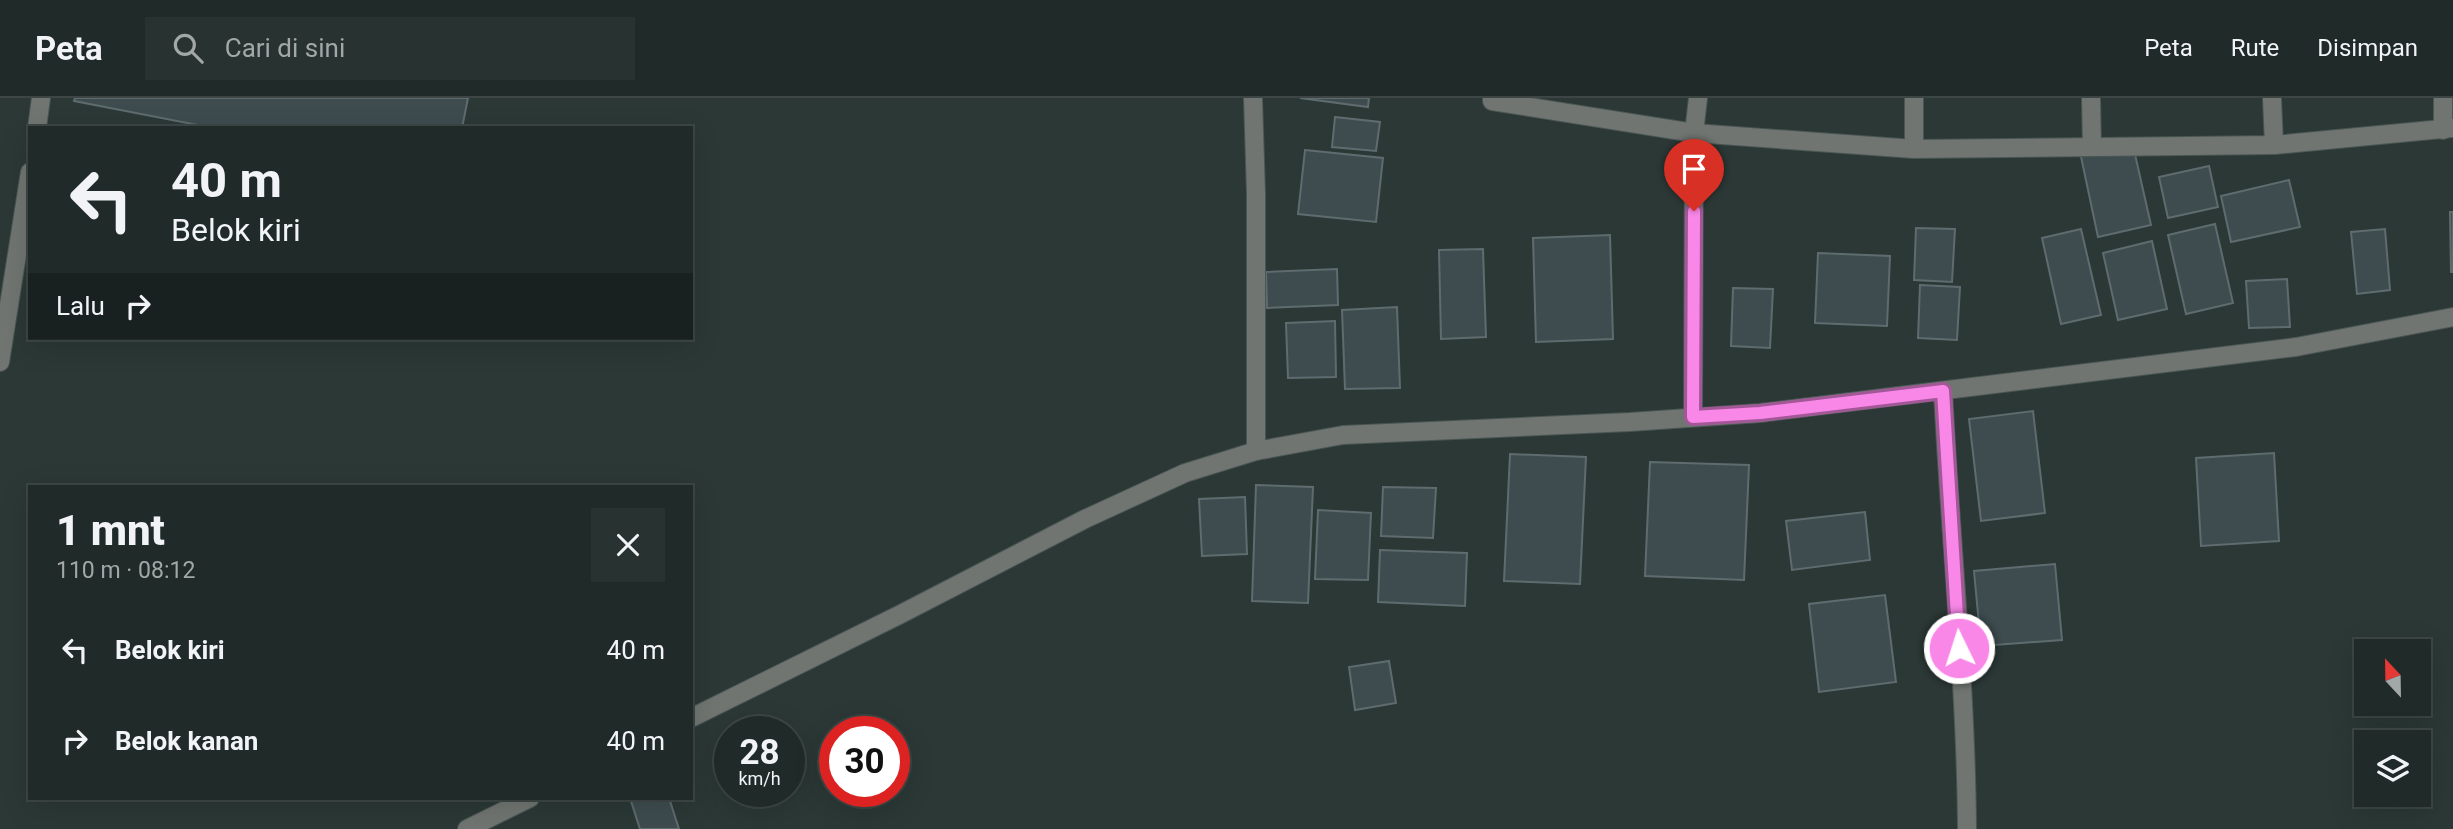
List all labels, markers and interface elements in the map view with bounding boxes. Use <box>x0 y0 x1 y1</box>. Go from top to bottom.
search box <box>145 17 635 80</box>
text: Peta <box>35 29 103 68</box>
icon: search <box>169 29 207 67</box>
text: Cari di sini <box>225 33 345 63</box>
text: Peta <box>2144 34 2193 62</box>
text: Rute <box>2231 34 2279 62</box>
text: Disimpan <box>2317 34 2418 62</box>
pin <box>1664 139 1724 211</box>
icon: arrive <box>1675 150 1713 188</box>
text: 40 m <box>171 152 282 209</box>
icon: left <box>56 154 147 245</box>
text: Belok kiri <box>171 211 301 249</box>
icon: right <box>119 287 157 325</box>
text: Lalu <box>56 291 105 321</box>
text: 1 mnt <box>56 506 165 555</box>
button: close <box>591 508 665 582</box>
text: 110 m · 08:12 <box>56 557 195 584</box>
position arrow <box>1922 611 1996 685</box>
icon: left <box>56 631 94 669</box>
text: Belok kiri <box>115 635 225 665</box>
text: 40 m <box>607 635 665 665</box>
north arrow <box>2354 639 2431 716</box>
map controls <box>2354 639 2431 807</box>
speed limit sign: 30 <box>819 716 910 807</box>
icon: right <box>56 722 94 760</box>
text: Belok kanan <box>115 726 258 756</box>
text: 40 m <box>607 726 665 756</box>
button: layers <box>2354 730 2431 807</box>
text: 28 <box>739 732 780 773</box>
text: km/h <box>738 768 781 789</box>

